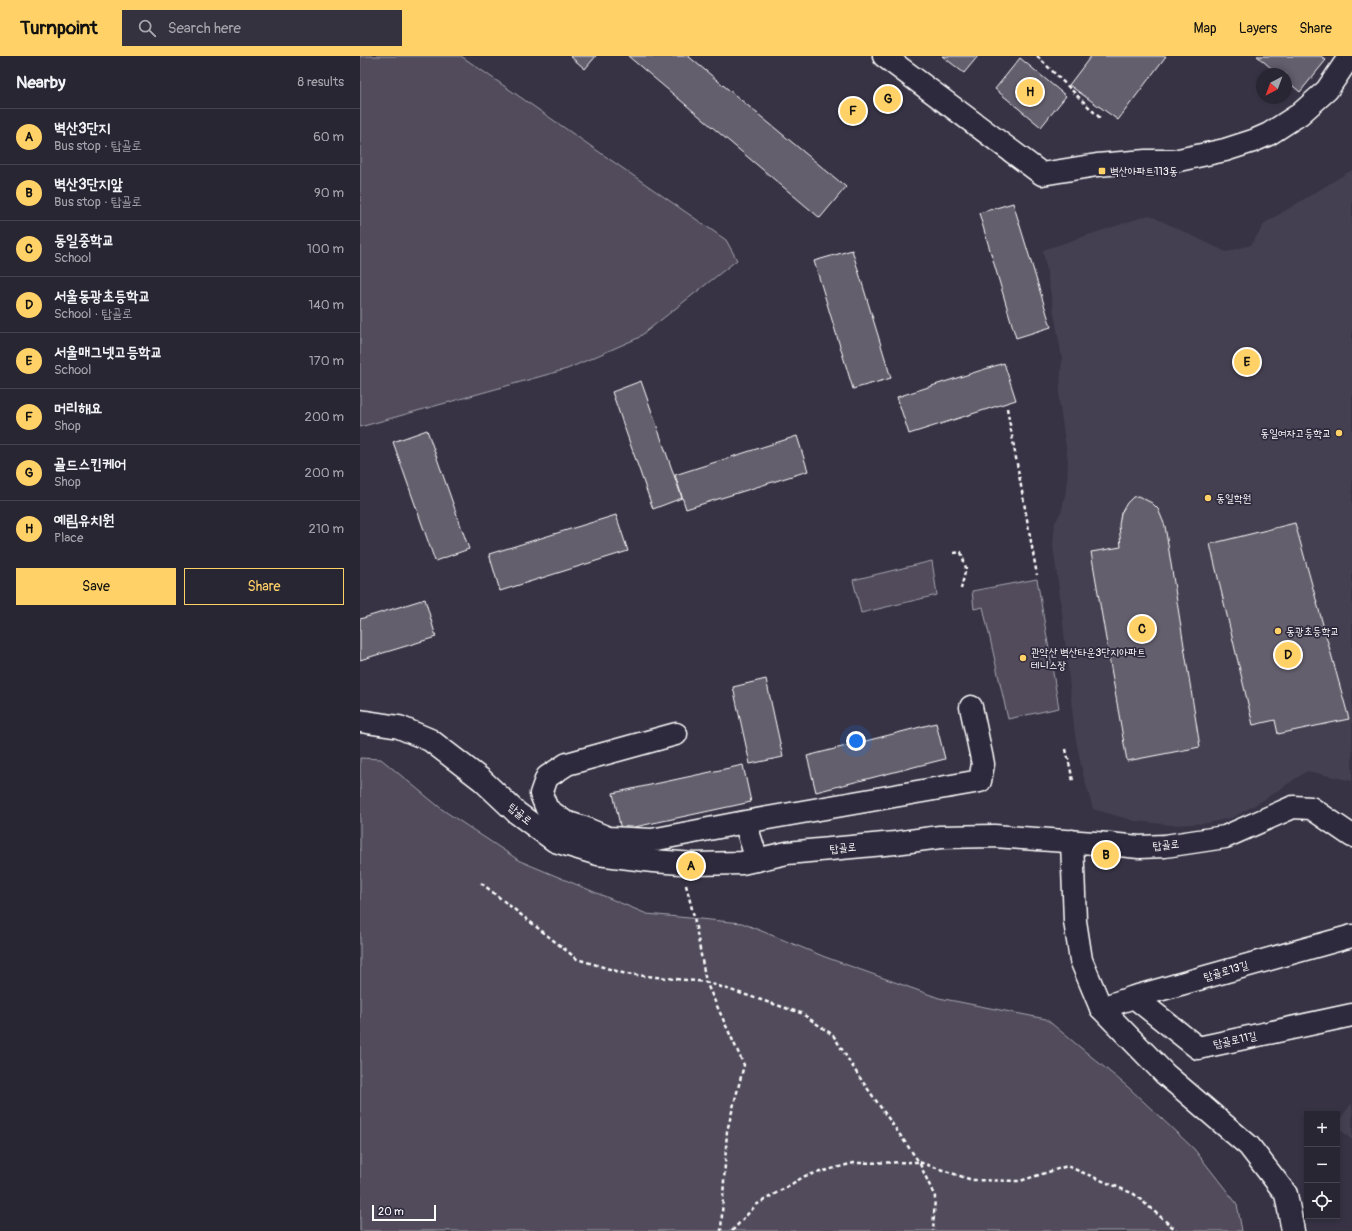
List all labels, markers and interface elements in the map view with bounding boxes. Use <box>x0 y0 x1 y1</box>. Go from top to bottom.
search box <box>122 10 402 46</box>
text: Turnpoint <box>20 16 98 40</box>
icon: search <box>136 17 158 39</box>
text: Search here <box>168 19 241 38</box>
text: Map <box>1194 20 1217 37</box>
text: Layers <box>1239 20 1277 37</box>
text: Share <box>1299 20 1332 37</box>
north arrow <box>1256 68 1292 104</box>
text: Nearby <box>16 72 65 93</box>
text: 8 results <box>298 74 344 90</box>
pin: H <box>1017 77 1043 107</box>
pin: G <box>875 84 901 114</box>
pin: F <box>840 96 866 126</box>
text: 벽산3단지 <box>54 119 111 138</box>
text: A <box>25 129 33 145</box>
text: 60 m <box>313 129 344 145</box>
text: Bus stop · 탑골로 <box>54 138 142 154</box>
place label: 벽산아파트113동 <box>1110 165 1178 178</box>
marker: 벽산아파트113동 <box>1097 166 1107 176</box>
text: 벽산3단지앞 <box>54 175 123 194</box>
text: B <box>25 185 33 201</box>
text: 90 m <box>314 185 344 201</box>
text: Bus stop · 탑골로 <box>54 194 142 210</box>
text: 동일중학교 <box>54 231 114 250</box>
text: C <box>25 241 33 257</box>
text: 100 m <box>307 241 344 257</box>
text: School <box>54 250 91 266</box>
text: 서울동광초등학교 <box>54 287 151 306</box>
text: D <box>25 297 33 313</box>
text: 140 m <box>308 297 344 313</box>
text: School · 탑골로 <box>54 306 133 322</box>
text: 서울매그넷고등학교 <box>54 343 163 362</box>
pin: E <box>1234 347 1260 377</box>
text: E <box>26 353 32 369</box>
text: 170 m <box>309 353 344 369</box>
text: School <box>54 362 91 378</box>
text: 머리해요 <box>54 399 102 418</box>
text: F <box>25 409 33 425</box>
text: 200 m <box>305 409 344 425</box>
text: Shop <box>54 418 81 434</box>
place label: 동일여자고등학교 <box>1260 427 1331 440</box>
marker: 동일여자고등학교 <box>1334 428 1344 438</box>
text: 골드스킨케어 <box>54 455 126 474</box>
text: G <box>25 465 33 481</box>
text: 200 m <box>305 465 344 481</box>
text: Shop <box>54 474 81 490</box>
place label: 동일학원 <box>1216 492 1252 505</box>
marker: 동일학원 <box>1203 493 1213 503</box>
text: 예림유치원 <box>54 511 114 530</box>
text: H <box>25 521 33 537</box>
text: 210 m <box>308 521 344 537</box>
text: Place <box>54 530 83 546</box>
button: Save <box>16 568 176 605</box>
button: Share <box>184 568 344 605</box>
pin: C <box>1129 614 1155 644</box>
place label: 동광초등학교 <box>1286 625 1339 638</box>
marker: 동광초등학교 <box>1273 626 1283 636</box>
pin: D <box>1275 640 1301 670</box>
place label: 관악산 벽산타운3단지아파트 테니스장 <box>1031 646 1146 672</box>
marker: 관악산 벽산타운3단지아파트 테니스장 <box>1018 653 1028 663</box>
your location <box>846 731 866 751</box>
street label: 탑골로 <box>506 800 534 828</box>
street label: 탑골로 <box>1152 837 1180 853</box>
street label: 탑골로 <box>829 840 857 856</box>
pin: B <box>1093 840 1119 870</box>
pin: A <box>678 851 704 881</box>
street label: 탑골로13길 <box>1202 958 1250 984</box>
street label: 탑골로11길 <box>1212 1029 1258 1051</box>
map controls <box>1304 1111 1340 1219</box>
button: + <box>1304 1111 1340 1147</box>
button: − <box>1304 1147 1340 1183</box>
button: locate <box>1304 1183 1340 1219</box>
scale bar <box>372 1203 436 1222</box>
text: 20 m <box>378 1205 404 1218</box>

